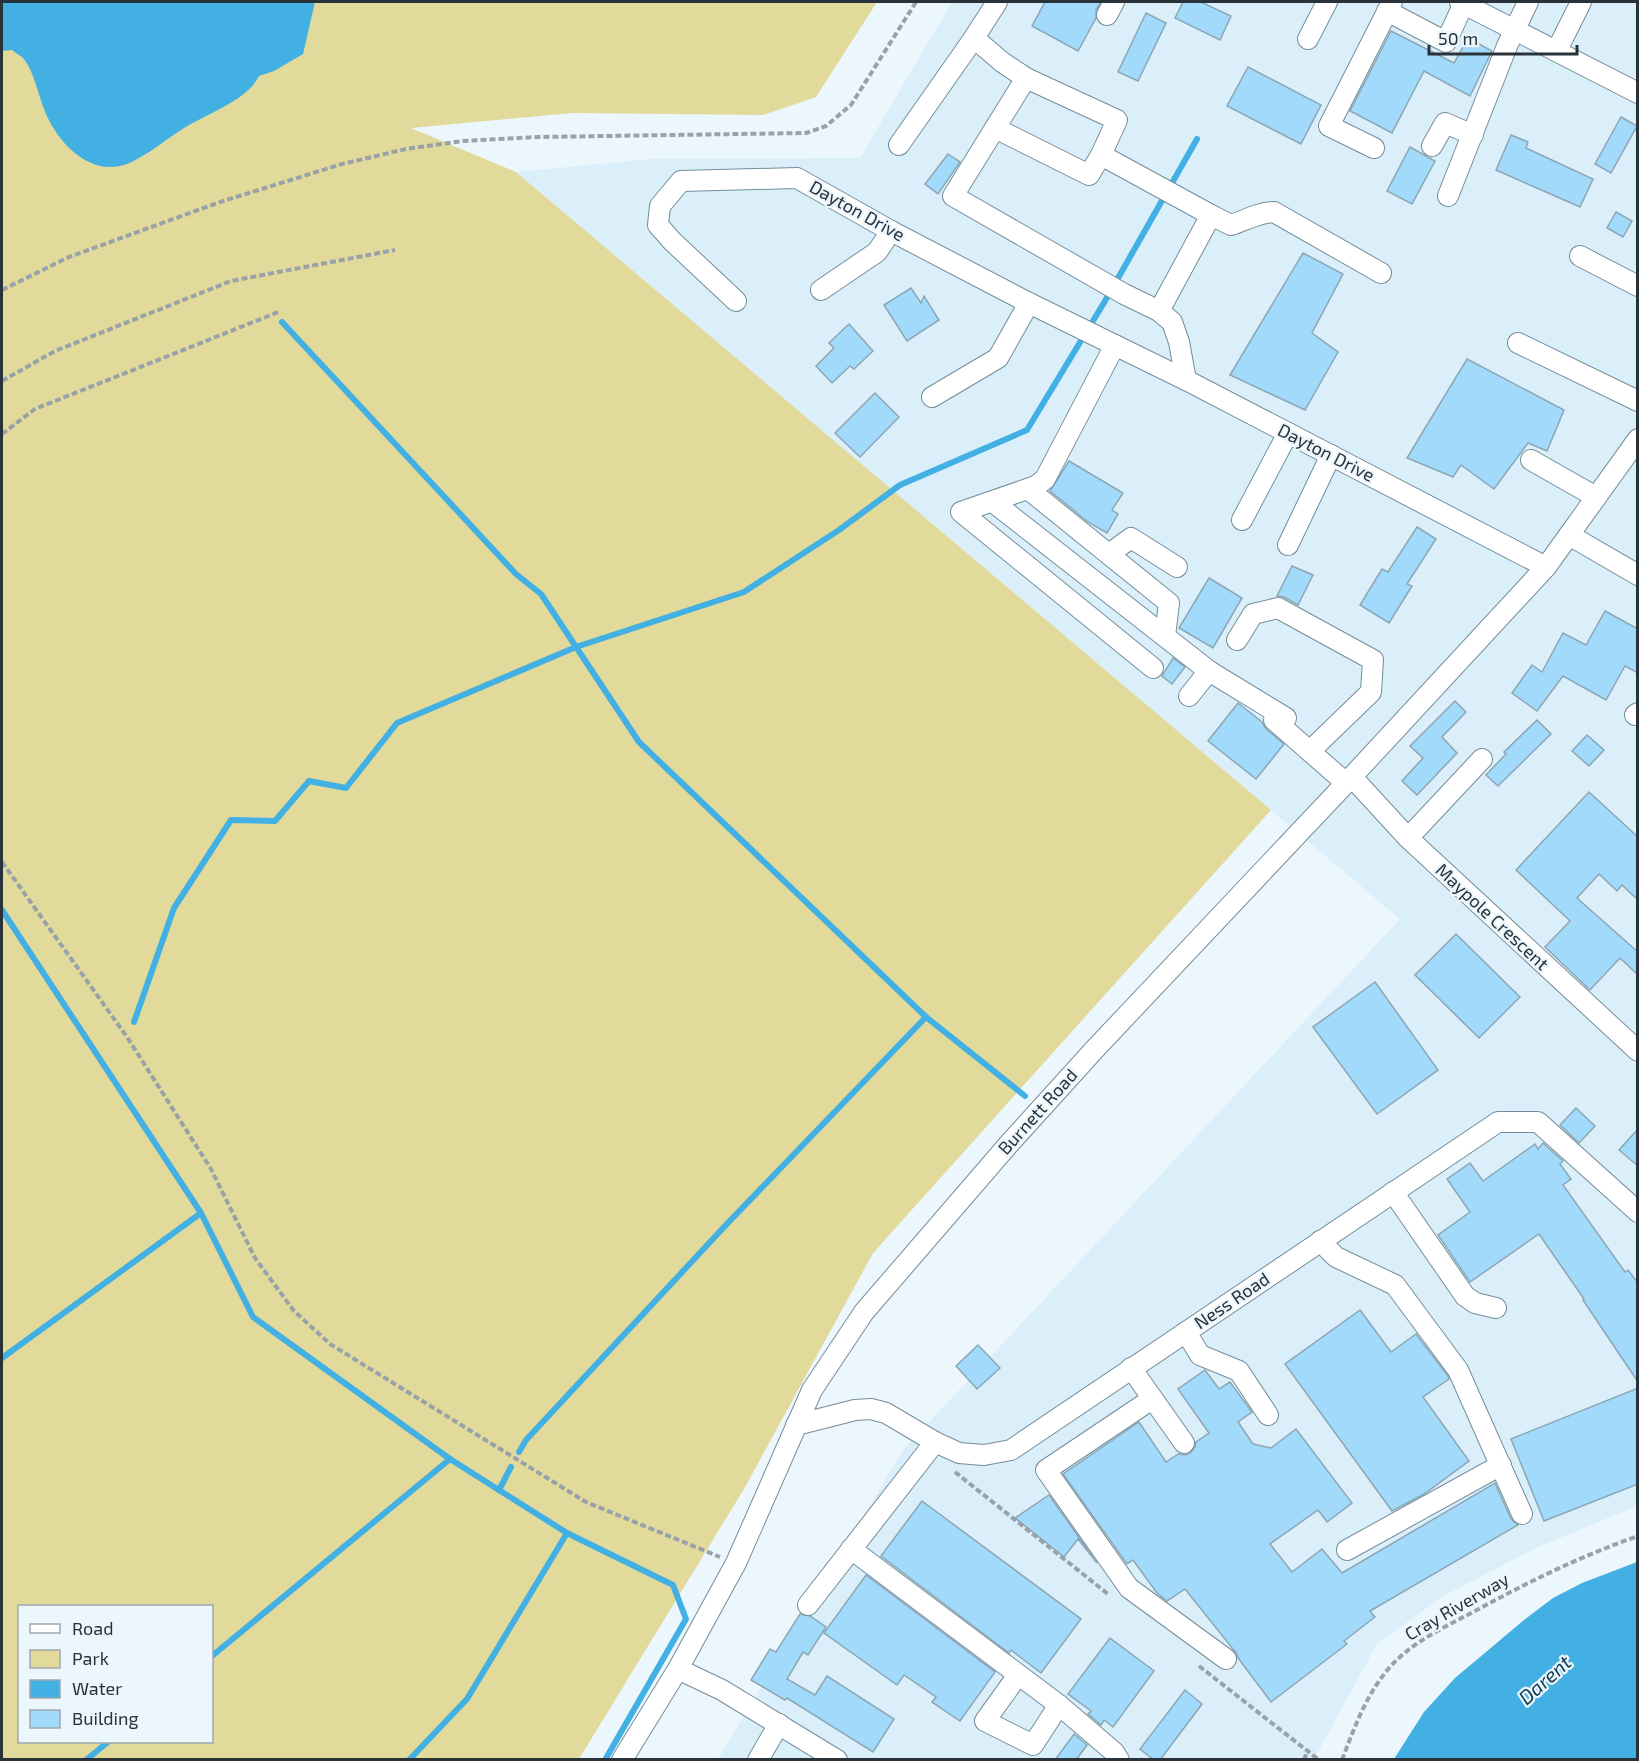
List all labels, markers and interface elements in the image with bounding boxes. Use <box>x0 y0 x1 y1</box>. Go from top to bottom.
scale bar <box>1429 18 1578 56</box>
text: 50 m <box>1438 27 1478 49</box>
street label: Dayton Drive <box>806 175 909 245</box>
street label: Dayton Drive <box>1274 418 1379 486</box>
street label: Maypole Crescent <box>1432 858 1554 974</box>
street label: Burnett Road <box>993 1064 1082 1159</box>
street label: Ness Road <box>1190 1267 1273 1333</box>
street label: Cray Riverway <box>1401 1567 1513 1645</box>
legend <box>18 1605 213 1743</box>
text: Road <box>72 1617 113 1639</box>
text: Park <box>72 1647 109 1669</box>
water label: Darent <box>1513 1649 1576 1709</box>
text: Water <box>72 1677 122 1699</box>
text: Building <box>72 1707 139 1729</box>

